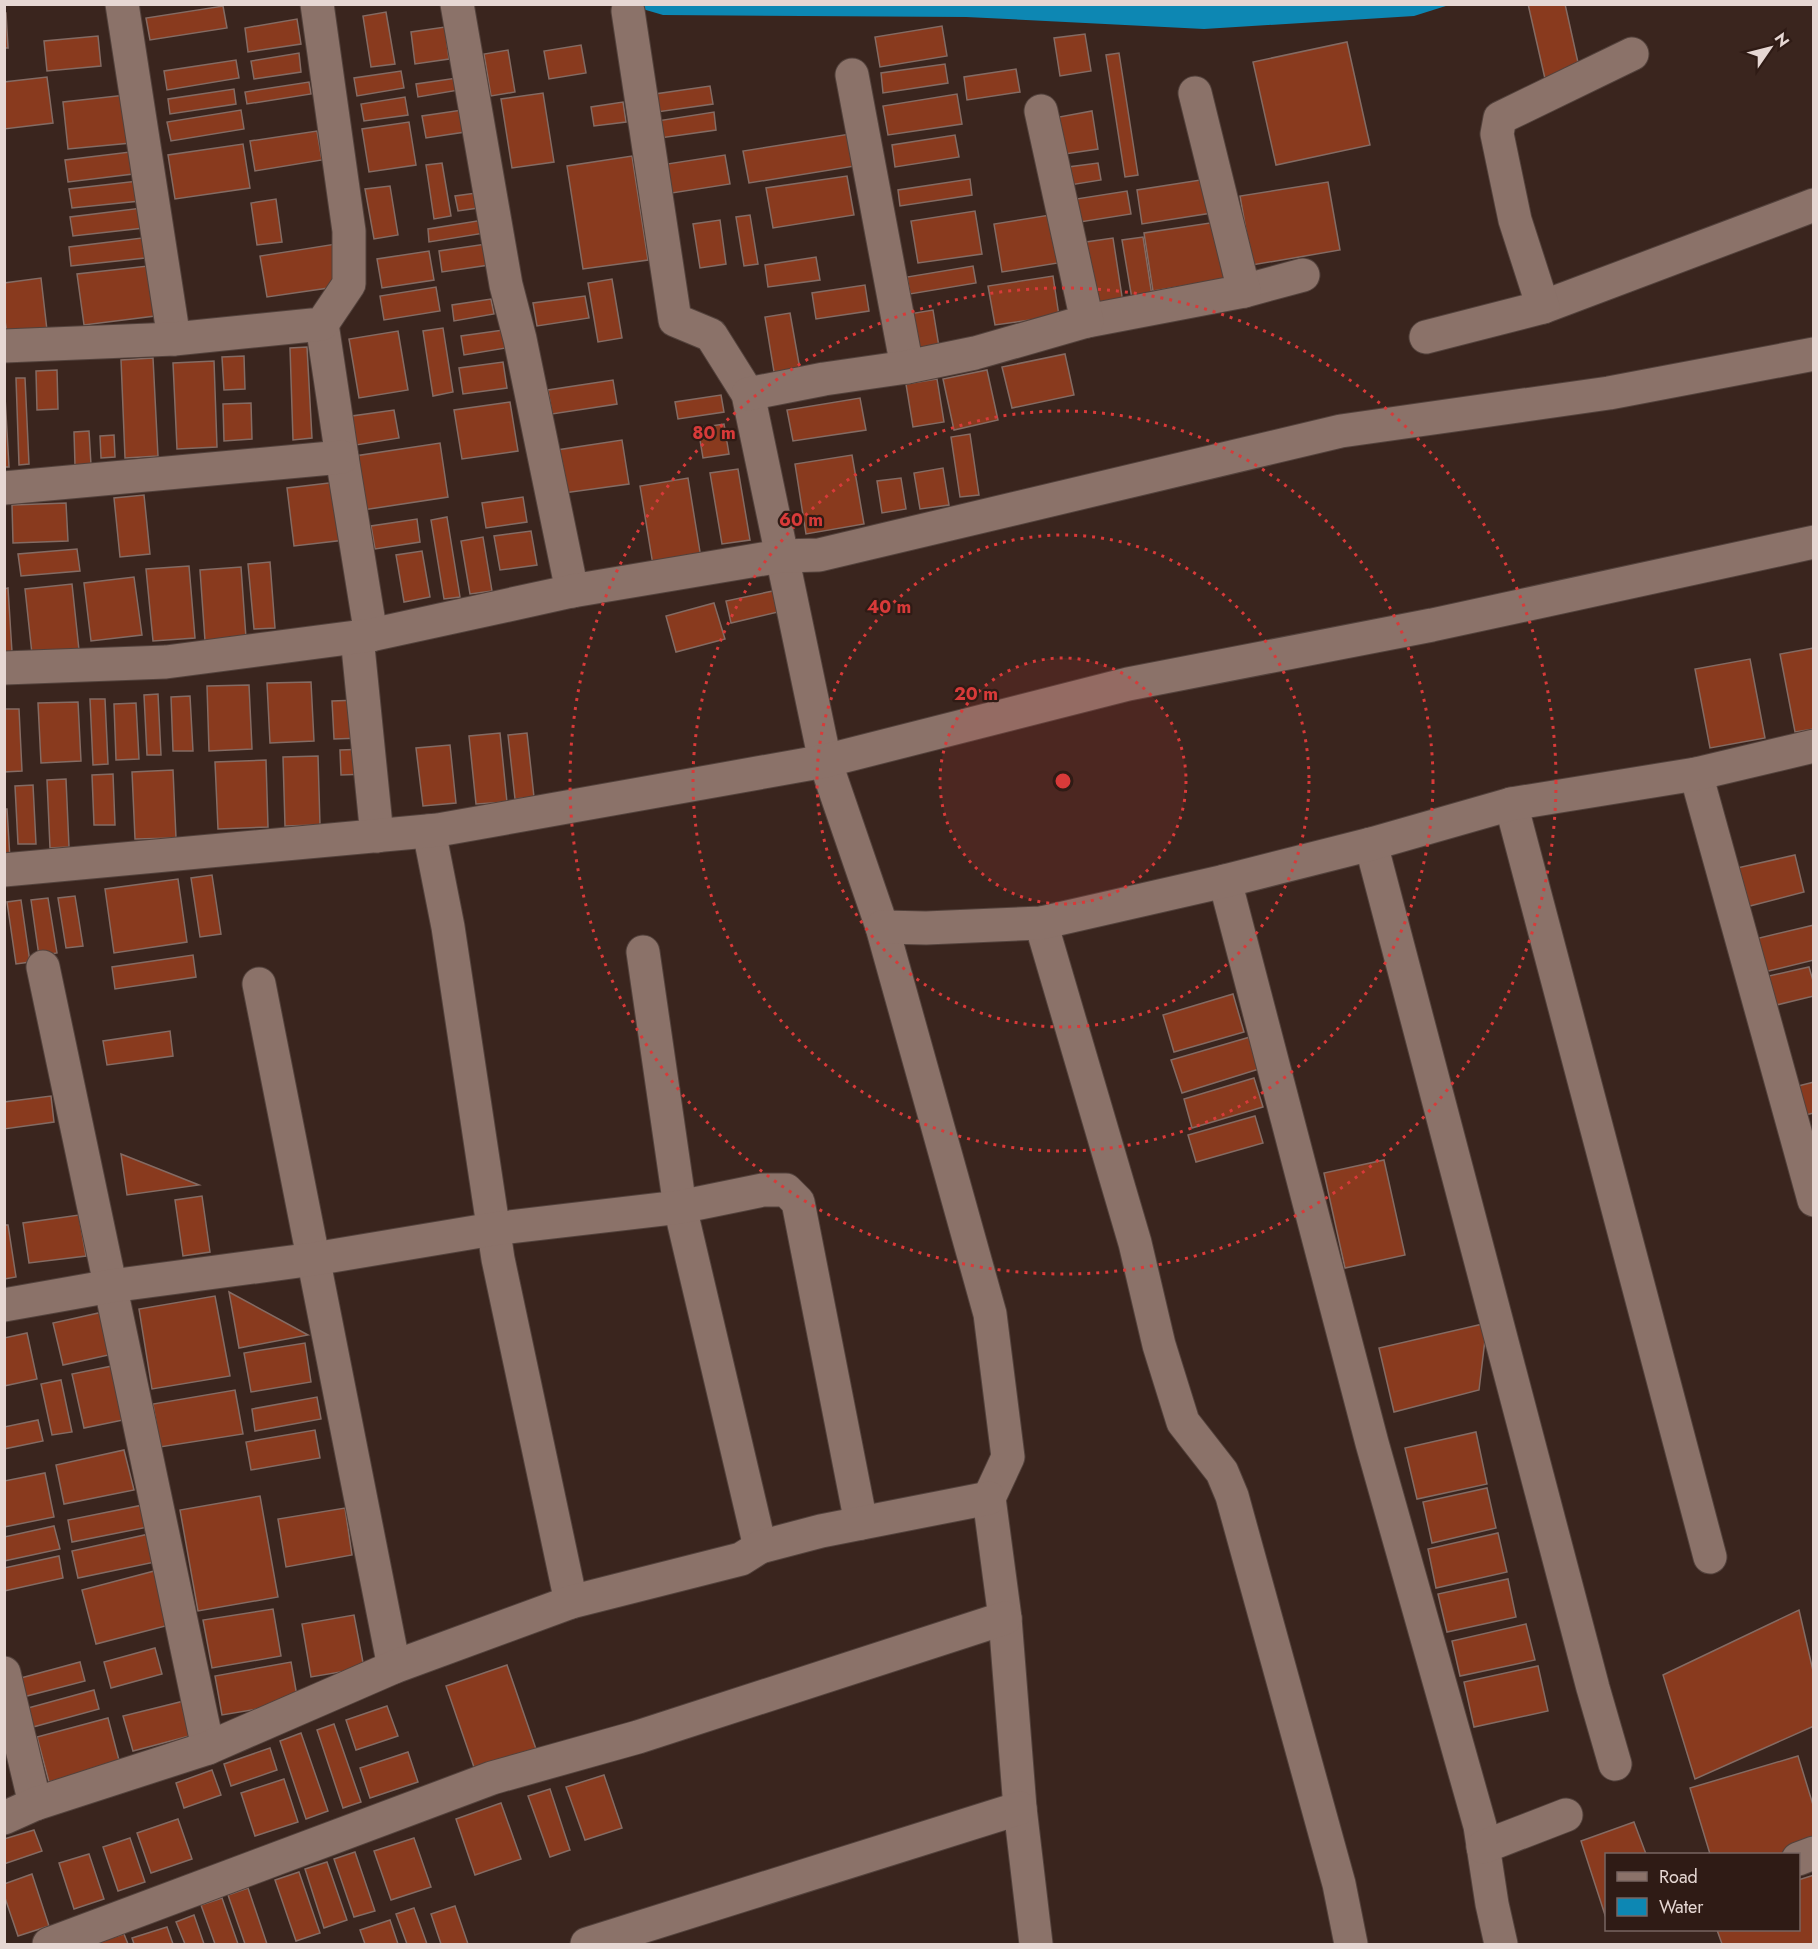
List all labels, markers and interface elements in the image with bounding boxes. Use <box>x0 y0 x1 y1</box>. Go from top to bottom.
north arrow <box>1740 18 1800 78</box>
text: N <box>1769 28 1795 51</box>
text: 80 m <box>692 420 736 446</box>
text: 60 m <box>779 507 823 533</box>
text: 40 m <box>867 594 911 620</box>
text: 20 m <box>954 681 998 707</box>
centre of rings <box>1053 771 1073 791</box>
legend <box>1605 1853 1800 1931</box>
text: Road <box>1659 1864 1698 1890</box>
text: Water <box>1659 1894 1704 1920</box>

